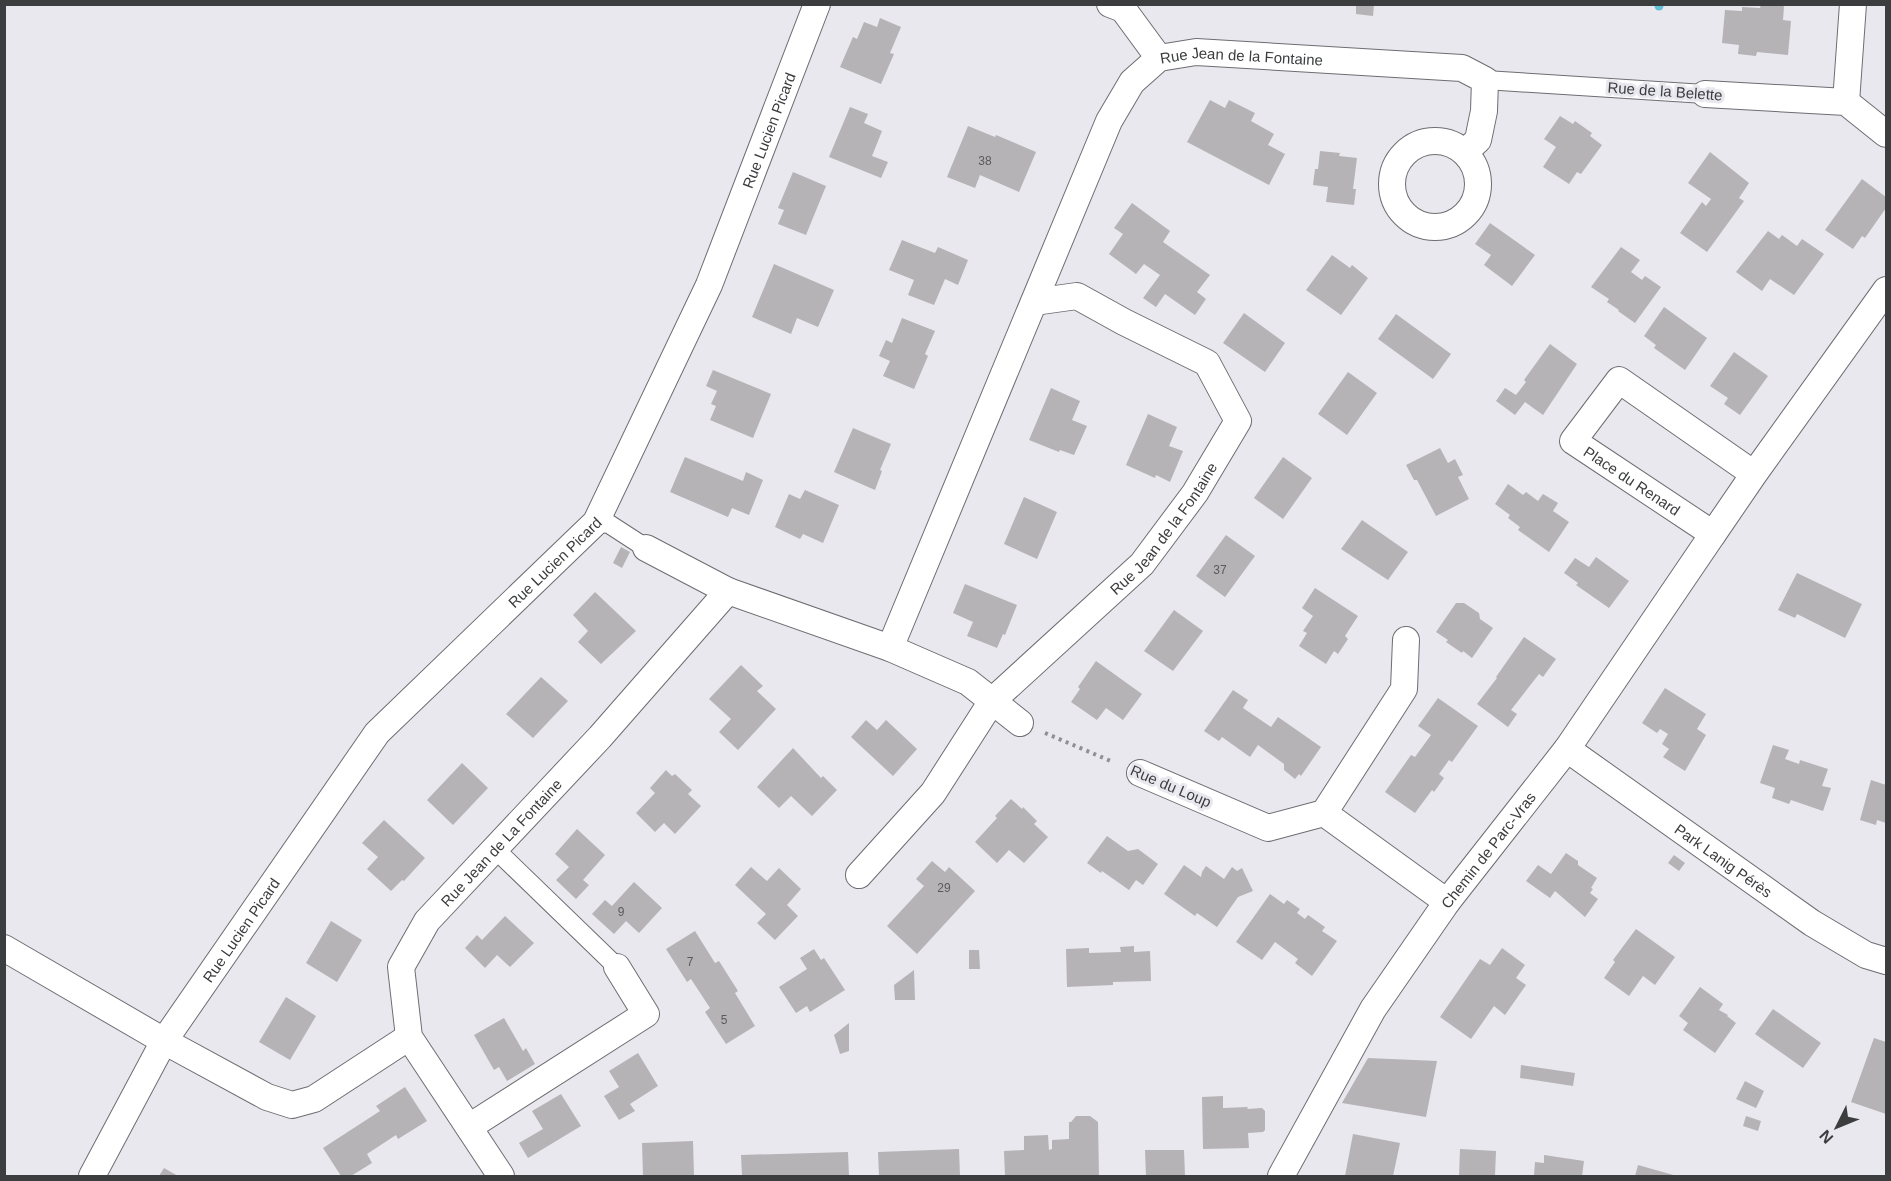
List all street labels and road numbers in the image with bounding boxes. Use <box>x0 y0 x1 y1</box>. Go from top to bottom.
street label: Rue Jean de la Fontaine <box>1159 43 1323 68</box>
street label: Rue Lucien Picard <box>739 70 798 190</box>
street label: Rue de la Belette <box>1607 79 1723 103</box>
street label: Place du Renard <box>1581 442 1683 518</box>
street label: Rue Jean de la Fontaine <box>1106 459 1220 598</box>
street label: Rue Lucien Picard <box>504 513 605 611</box>
street label: Rue du Loup <box>1128 761 1214 811</box>
street label: Rue Jean de La Fontaine <box>437 775 565 910</box>
street label: Chemin de Parc-Vras <box>1437 788 1539 911</box>
street label: Park Lanig Pérès <box>1672 820 1775 900</box>
street label: Rue Lucien Picard <box>199 875 283 985</box>

